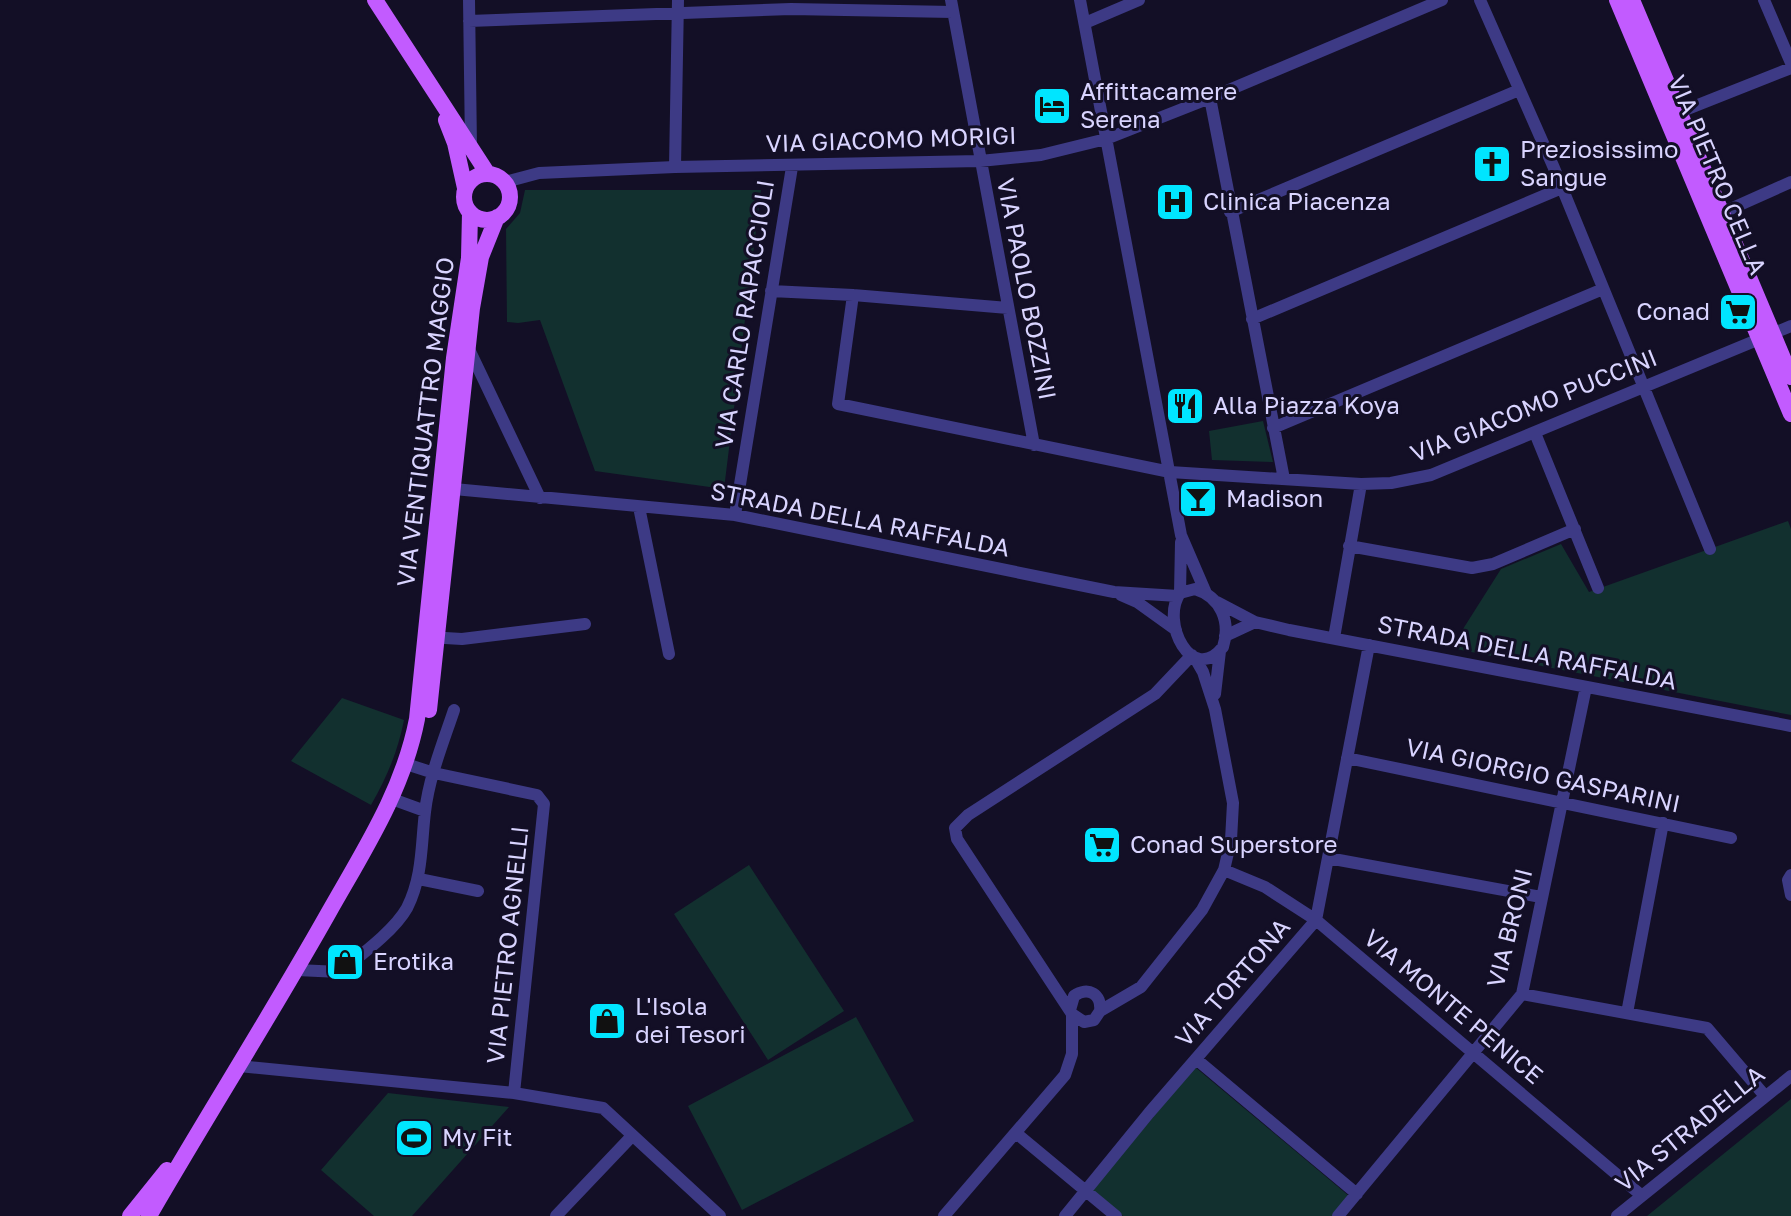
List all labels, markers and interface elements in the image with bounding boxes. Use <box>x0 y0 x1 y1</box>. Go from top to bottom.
street label: VIA PIETRO CELLA <box>1663 70 1774 279</box>
place label: Affittacamere Serena <box>1080 76 1237 133</box>
hotel icon: Affittacamere Serena <box>1031 85 1073 127</box>
street label: VIA GIACOMO MORIGI <box>765 120 1017 157</box>
place label: Preziosissimo Sangue <box>1520 134 1679 191</box>
church icon: Preziosissimo Sangue <box>1471 143 1513 185</box>
street label: VIA PAOLO BOZZINI <box>992 175 1063 402</box>
street label: VIA CARLO RAPACCIOLI <box>708 177 779 450</box>
hospital icon: Clinica Piacenza <box>1154 181 1196 223</box>
place label: Clinica Piacenza <box>1203 186 1391 215</box>
street label: VIA VENTIQUATTRO MAGGIO <box>390 255 459 588</box>
supermarket icon: Conad <box>1717 291 1759 333</box>
place label: Conad <box>1636 296 1710 325</box>
street label: VIA GIACOMO PUCCINI <box>1406 342 1661 467</box>
restaurant icon: Alla Piazza Koya <box>1164 385 1206 427</box>
place label: Alla Piazza Koya <box>1213 390 1400 419</box>
street label: STRADA DELLA RAFFALDA <box>708 475 1012 562</box>
bar icon: Madison <box>1177 478 1219 520</box>
place label: Madison <box>1226 483 1323 512</box>
street label: STRADA DELLA RAFFALDA <box>1375 608 1679 695</box>
street label: VIA GIORGIO GASPARINI <box>1404 731 1683 818</box>
street label: VIA PIETRO AGNELLI <box>480 824 533 1065</box>
supermarket icon: Conad Superstore <box>1081 824 1123 866</box>
place label: Conad Superstore <box>1130 829 1337 858</box>
street label: VIA BRONI <box>1480 865 1537 990</box>
street label: VIA TORTONA <box>1168 912 1295 1052</box>
street label: VIA MONTE PENICE <box>1358 922 1549 1089</box>
shop icon: Erotika <box>324 941 366 983</box>
place label: Erotika <box>373 946 454 975</box>
place label: L'Isola dei Tesori <box>635 991 746 1048</box>
shop icon: L'Isola dei Tesori <box>586 1000 628 1042</box>
street label: VIA STRADELLA <box>1609 1059 1770 1197</box>
sports icon: My Fit <box>393 1117 435 1159</box>
place label: My Fit <box>442 1122 512 1151</box>

